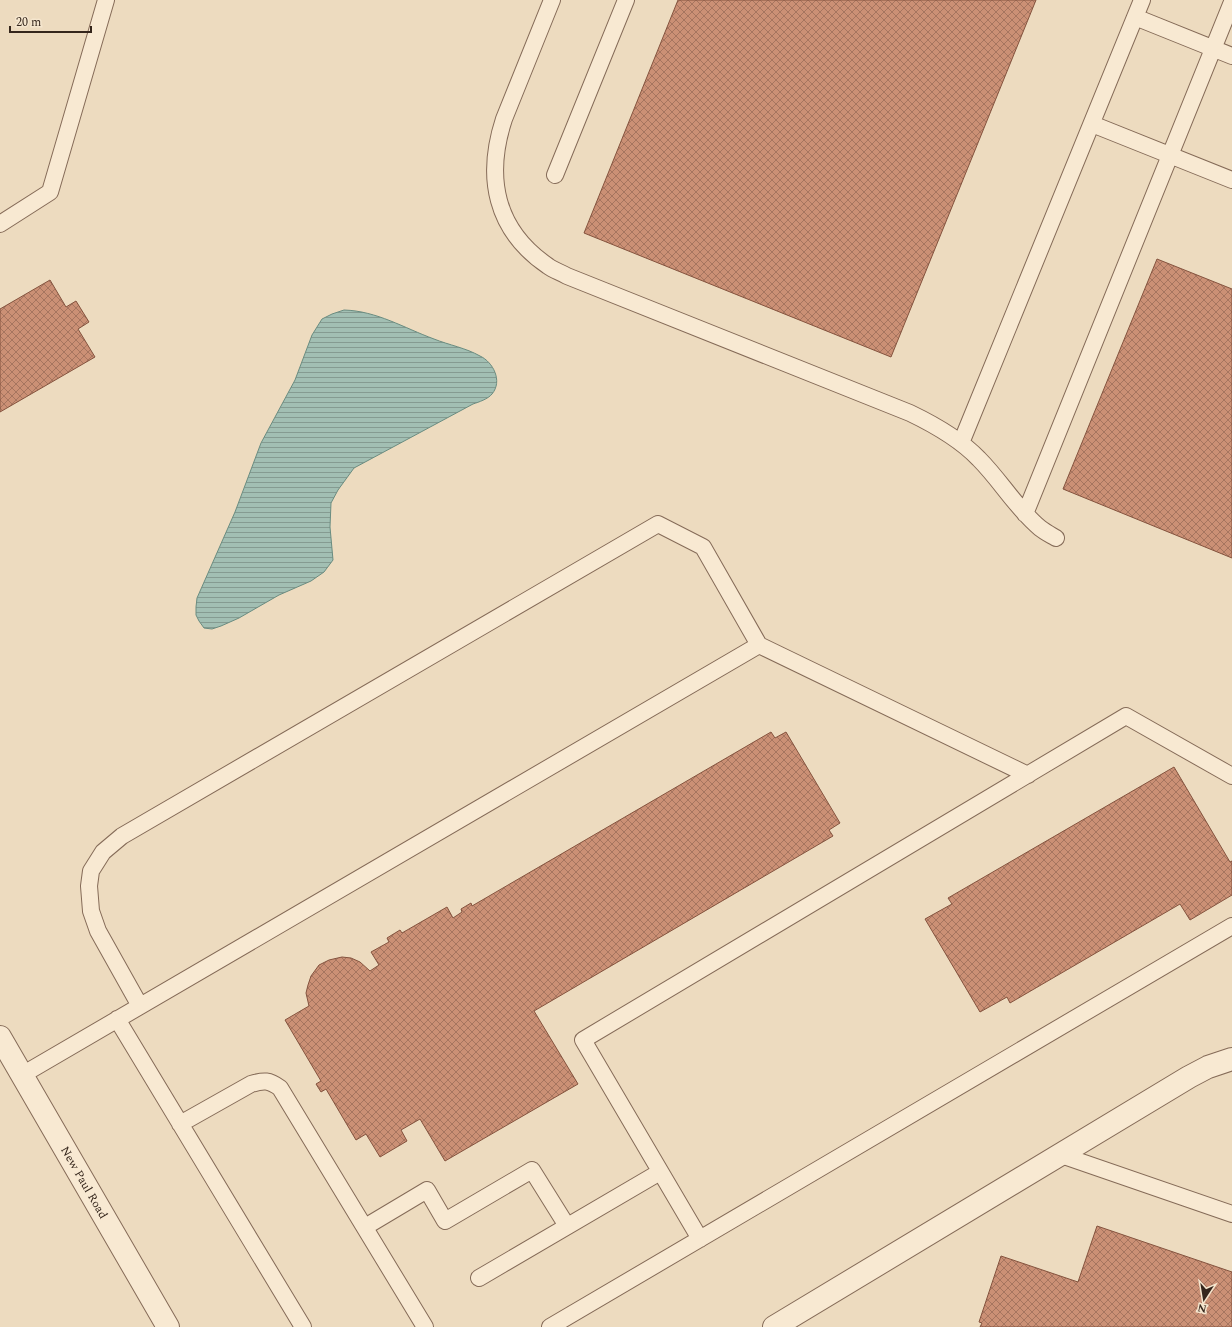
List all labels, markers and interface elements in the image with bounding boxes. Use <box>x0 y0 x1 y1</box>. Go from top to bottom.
scale bar <box>10 8 91 34</box>
text: 20 m <box>16 13 41 32</box>
street label: New Paul Road <box>56 1143 113 1222</box>
north arrow <box>1184 1279 1224 1319</box>
text: N <box>1196 1299 1208 1318</box>

